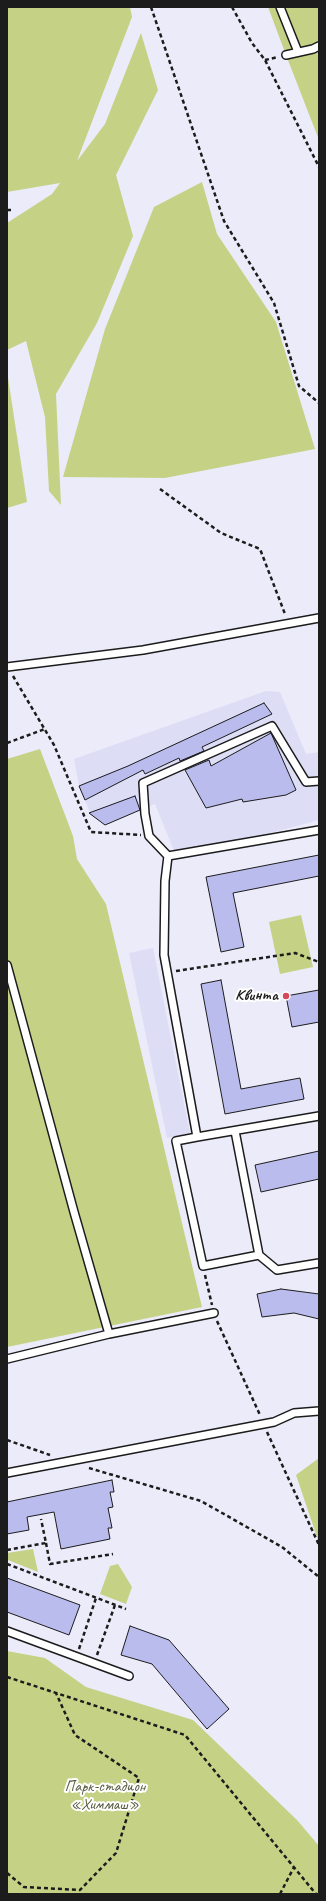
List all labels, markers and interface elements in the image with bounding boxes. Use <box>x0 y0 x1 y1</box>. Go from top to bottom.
place label: Квинта <box>235 986 278 1006</box>
marker: Квинта <box>281 991 291 1001</box>
park label: Парк-стадион «Химмаш» <box>65 1777 145 1815</box>

